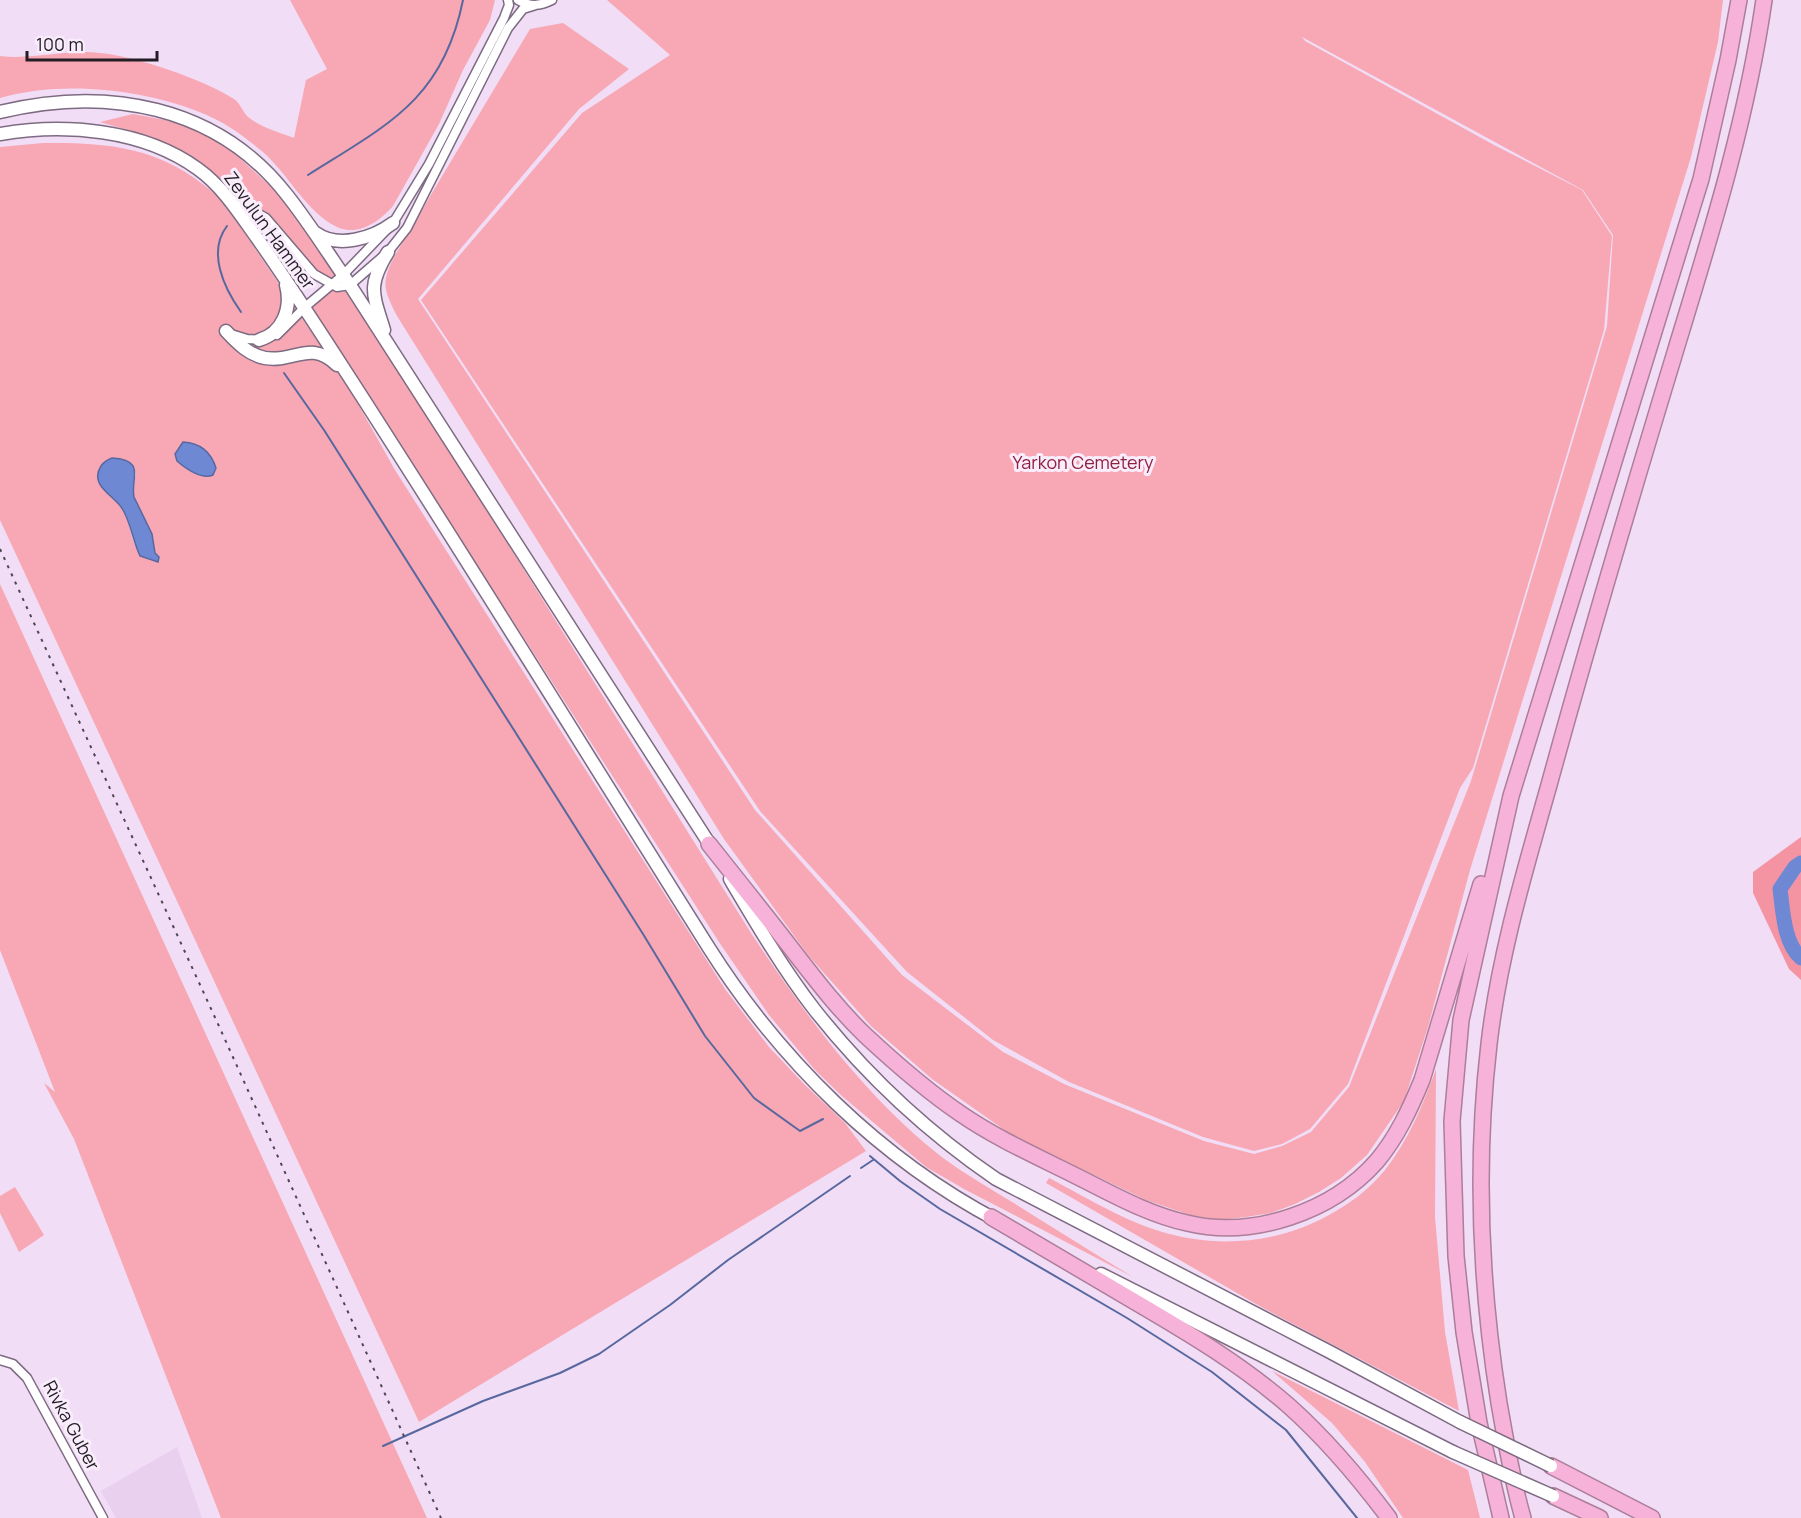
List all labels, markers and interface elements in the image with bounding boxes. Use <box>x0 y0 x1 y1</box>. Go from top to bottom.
scale bar <box>27 24 158 62</box>
text: 100 m <box>36 32 84 56</box>
street label: Zevulun Hammer <box>219 166 321 294</box>
park label: Yarkon Cemetery <box>1013 450 1154 474</box>
street label: Rivka Guber <box>38 1376 106 1474</box>

